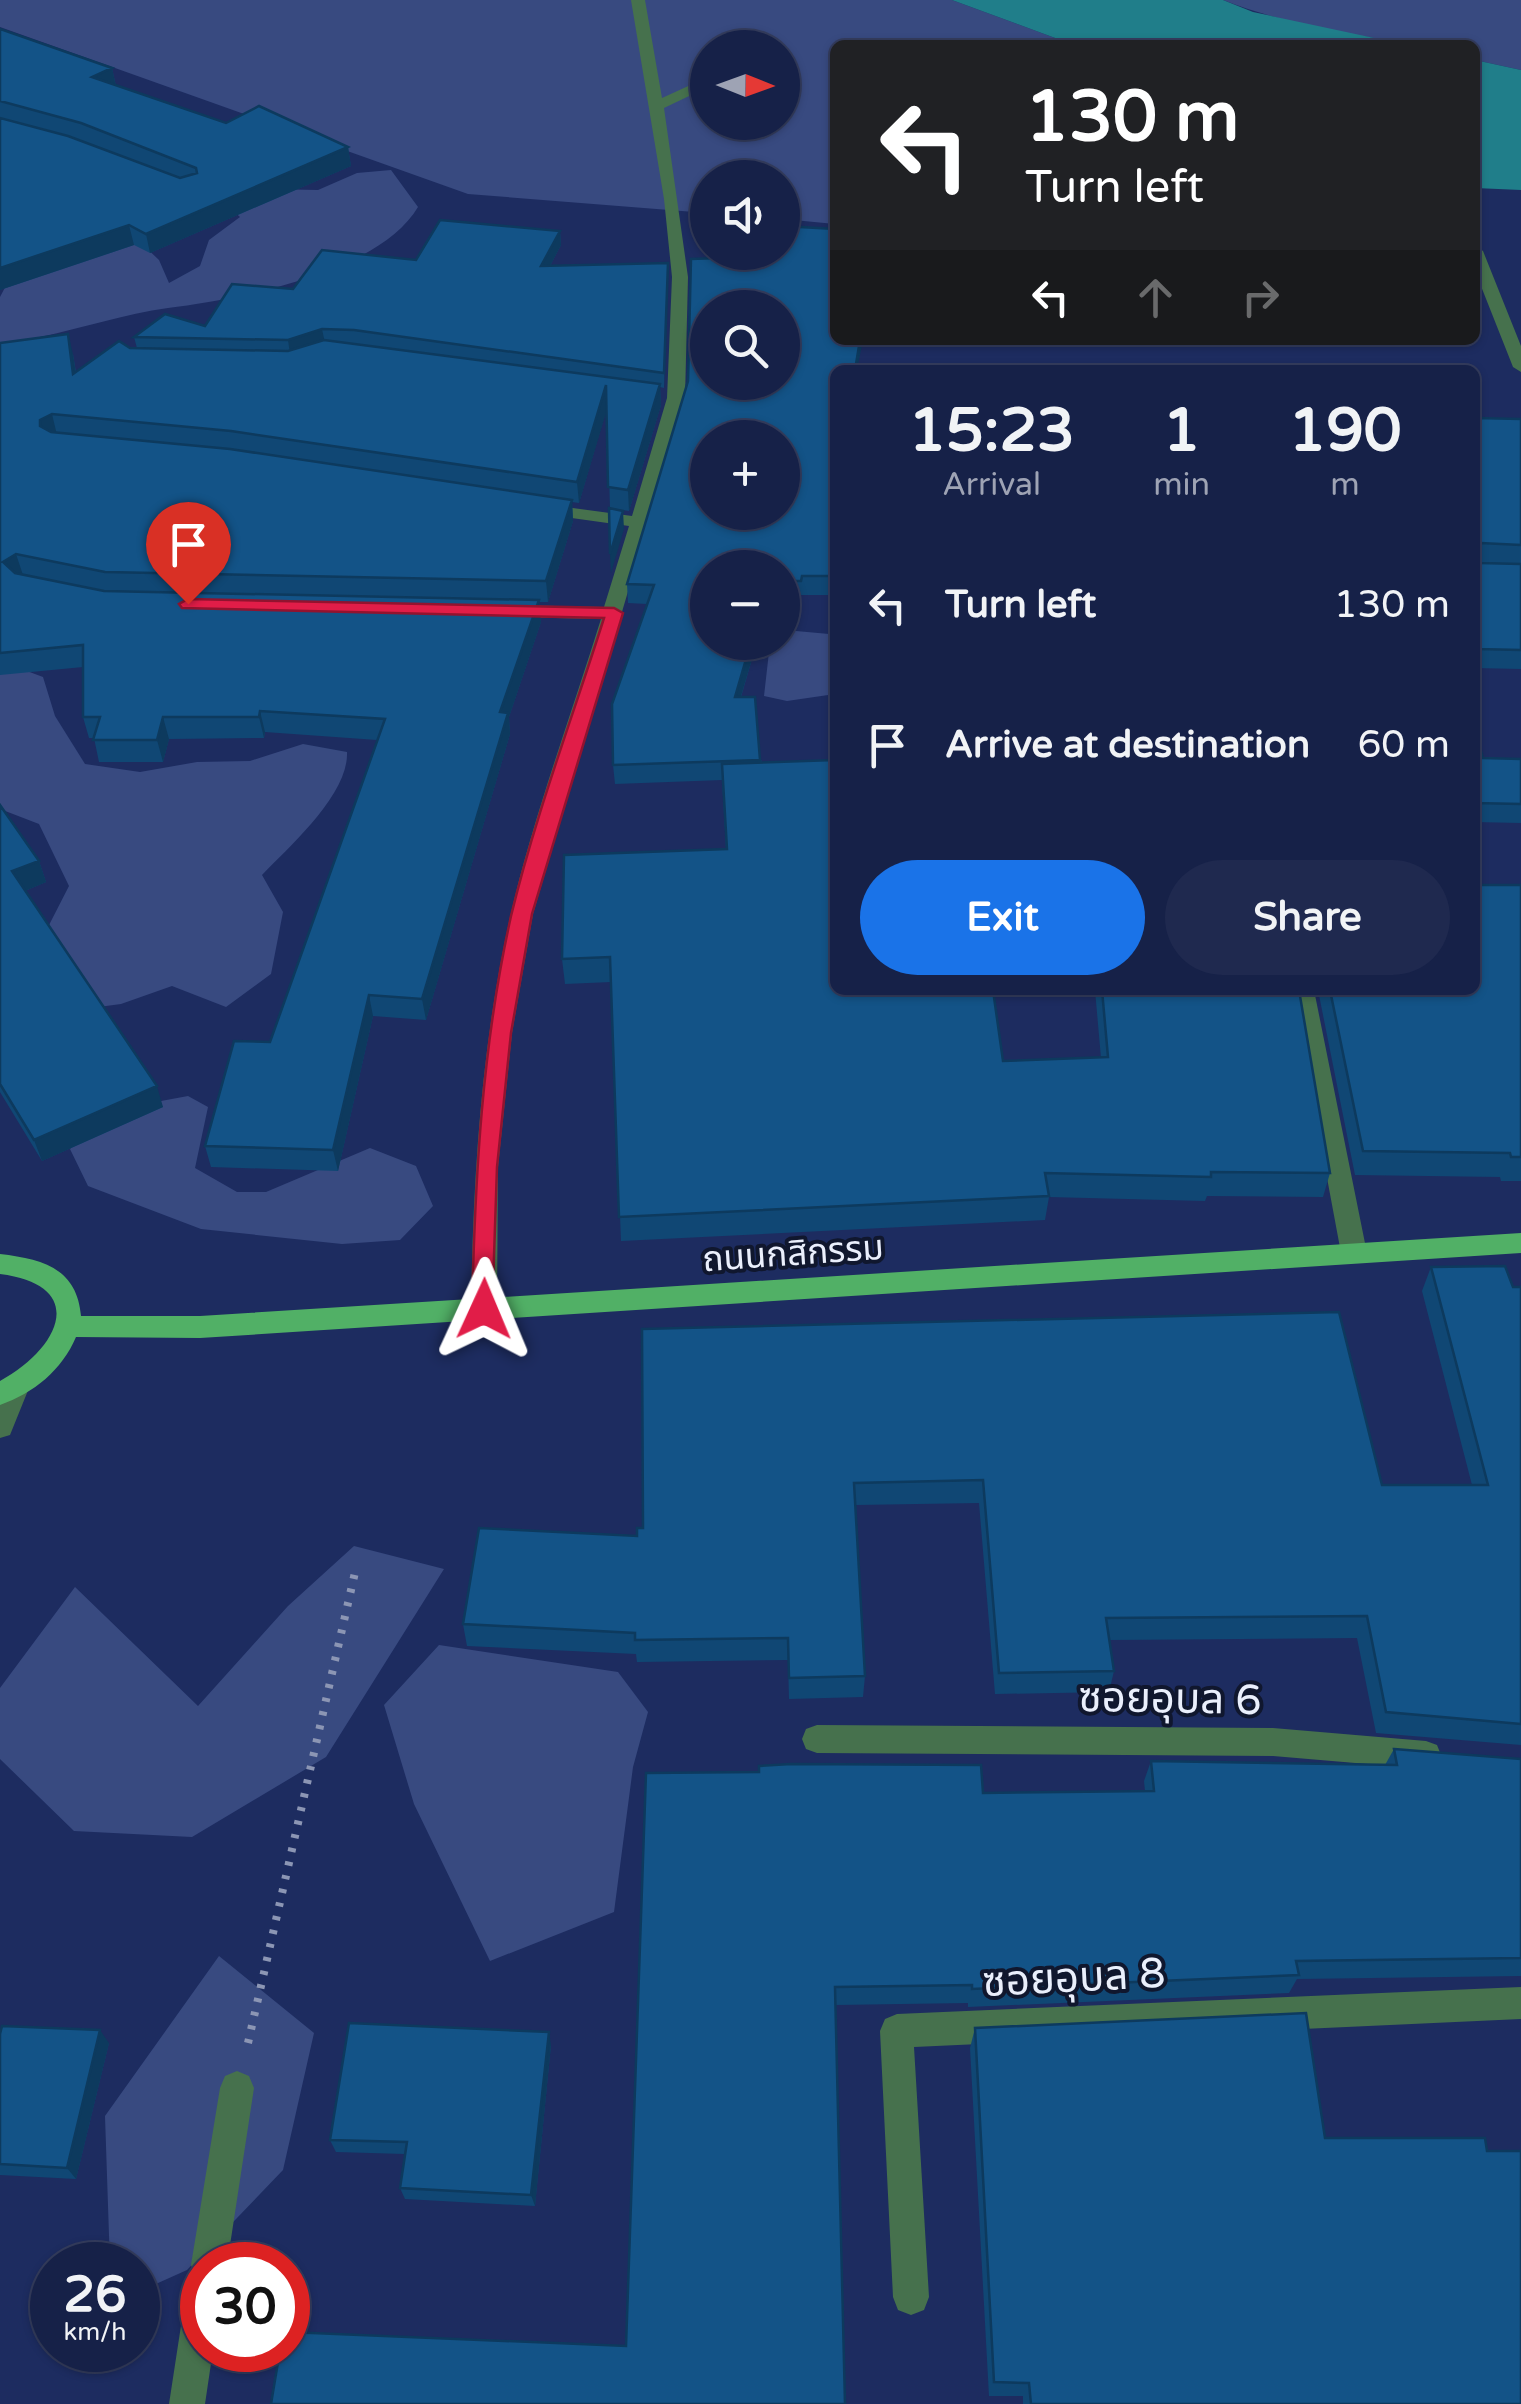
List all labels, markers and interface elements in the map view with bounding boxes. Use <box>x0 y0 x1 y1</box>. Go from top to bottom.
north arrow <box>690 30 800 140</box>
map controls <box>690 30 800 660</box>
text: 130 m <box>1025 76 1239 160</box>
icon: left <box>860 80 990 210</box>
button: sound <box>690 160 800 270</box>
text: Turn left <box>1025 161 1204 215</box>
icon: left <box>1023 270 1078 325</box>
icon: ahead <box>1128 270 1183 325</box>
icon: right <box>1233 270 1288 325</box>
button: search <box>690 290 800 400</box>
text: 15:23 <box>908 395 1075 467</box>
text: 1 <box>1163 395 1200 467</box>
text: 190 <box>1288 395 1402 467</box>
button: + <box>690 420 800 530</box>
text: Arrival <box>942 466 1041 504</box>
text: min <box>1153 466 1210 504</box>
text: m <box>1330 466 1360 504</box>
pin <box>146 502 231 605</box>
icon: arrive <box>161 517 216 572</box>
button: − <box>690 550 800 660</box>
icon: left <box>860 578 915 633</box>
text: Turn left <box>945 582 1096 628</box>
text: 130 m <box>1334 582 1450 628</box>
icon: arrive <box>860 718 915 773</box>
text: Arrive at destination <box>945 722 1310 768</box>
text: 60 m <box>1358 722 1450 768</box>
button: Exit <box>860 860 1145 975</box>
button: Share <box>1165 860 1450 975</box>
street label: ถนนกสิกรรม <box>701 1227 885 1281</box>
position arrow <box>432 1257 536 1361</box>
street label: ซอยอุบล 6 <box>1078 1672 1262 1726</box>
street label: ซอยอุบล 8 <box>981 1948 1167 2008</box>
speed limit sign: 30 <box>180 2242 310 2372</box>
text: 26 <box>64 2265 126 2325</box>
text: km/h <box>64 2317 126 2347</box>

